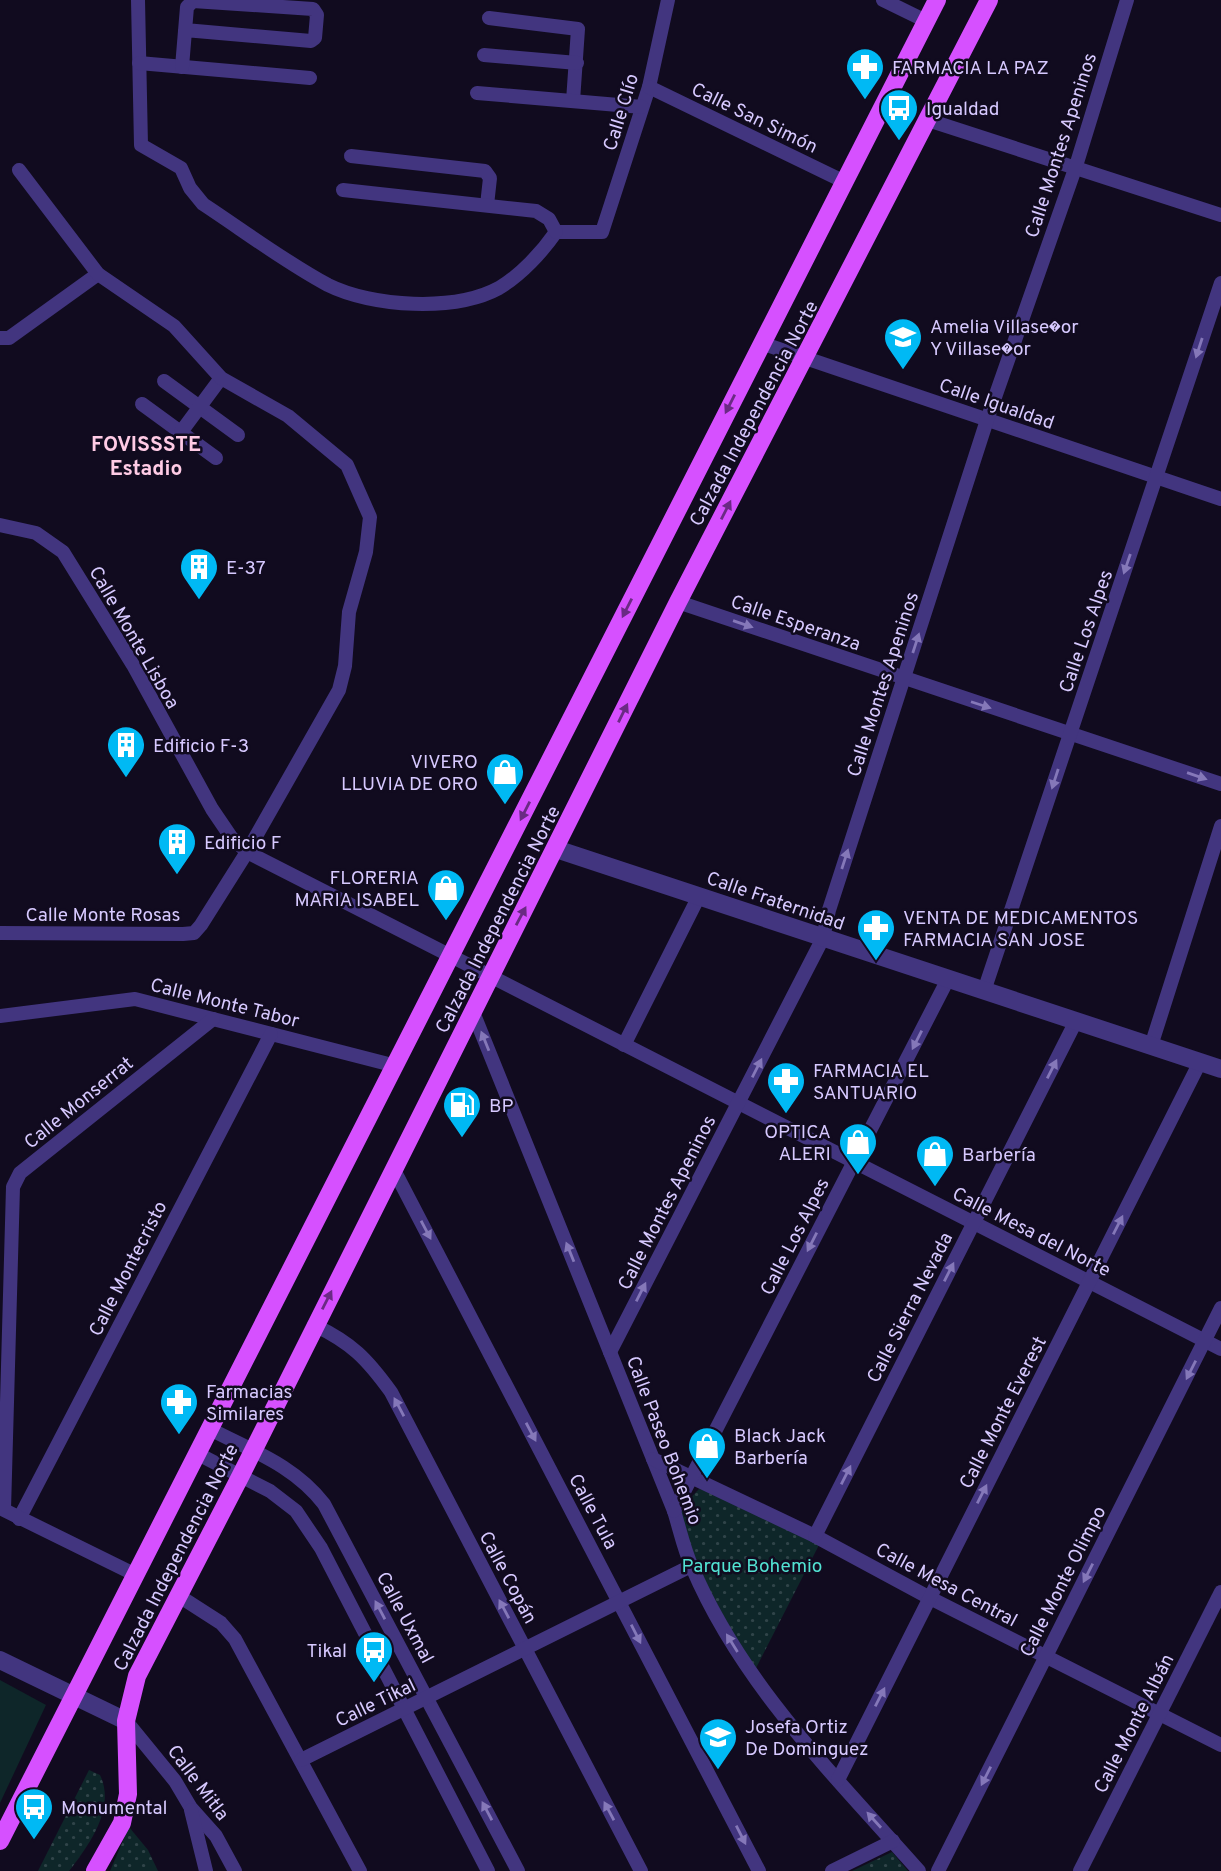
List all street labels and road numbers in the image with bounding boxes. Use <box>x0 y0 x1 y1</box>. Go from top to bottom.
street label: Calle Montes Apeninos <box>1021 50 1103 241</box>
street label: Calle Clío <box>599 71 645 154</box>
street label: Calle San Simón <box>687 78 821 160</box>
street label: Calzada Independencia Norte <box>685 297 824 531</box>
street label: Calle Igualdad <box>935 374 1057 436</box>
street label: Calle Monte Lisboa <box>83 562 184 714</box>
street label: Calle Los Alpes <box>1055 567 1119 696</box>
street label: Calle Montes Apeninos <box>843 589 925 780</box>
street label: Calle Esperanza <box>727 590 863 657</box>
street label: Calzada Independencia Norte <box>431 802 567 1038</box>
street label: Calle Fraternidad <box>703 867 848 937</box>
street label: Calle Monte Rosas <box>25 904 181 928</box>
street label: Calle Monte Tabor <box>147 974 302 1034</box>
street label: Calle Monserrat <box>20 1052 139 1155</box>
street label: Calle Montes Apeninos <box>613 1111 722 1294</box>
street label: Calle Los Alpes <box>756 1174 836 1300</box>
street label: Calle Mesa del Norte <box>948 1182 1114 1283</box>
street label: Calle Montecristo <box>84 1197 173 1341</box>
street label: Calle Sierra Nevada <box>862 1229 959 1387</box>
street label: Calle Monte Everest <box>955 1333 1053 1493</box>
street label: Calle Paseo Bohemio <box>620 1353 706 1529</box>
street label: Calzada Independencia Norte <box>109 1440 245 1676</box>
street label: Calle Tula <box>562 1470 622 1554</box>
street label: Calle Monte Olimpo <box>1015 1502 1112 1662</box>
street label: Calle Copán <box>473 1528 542 1628</box>
street label: Calle Mesa Central <box>871 1538 1021 1633</box>
street label: Calle Uxmal <box>370 1568 438 1668</box>
street label: Calle Monte Albán <box>1089 1650 1180 1798</box>
street label: Calle Tikal <box>332 1674 420 1734</box>
street label: Calle Mitla <box>161 1741 234 1826</box>

